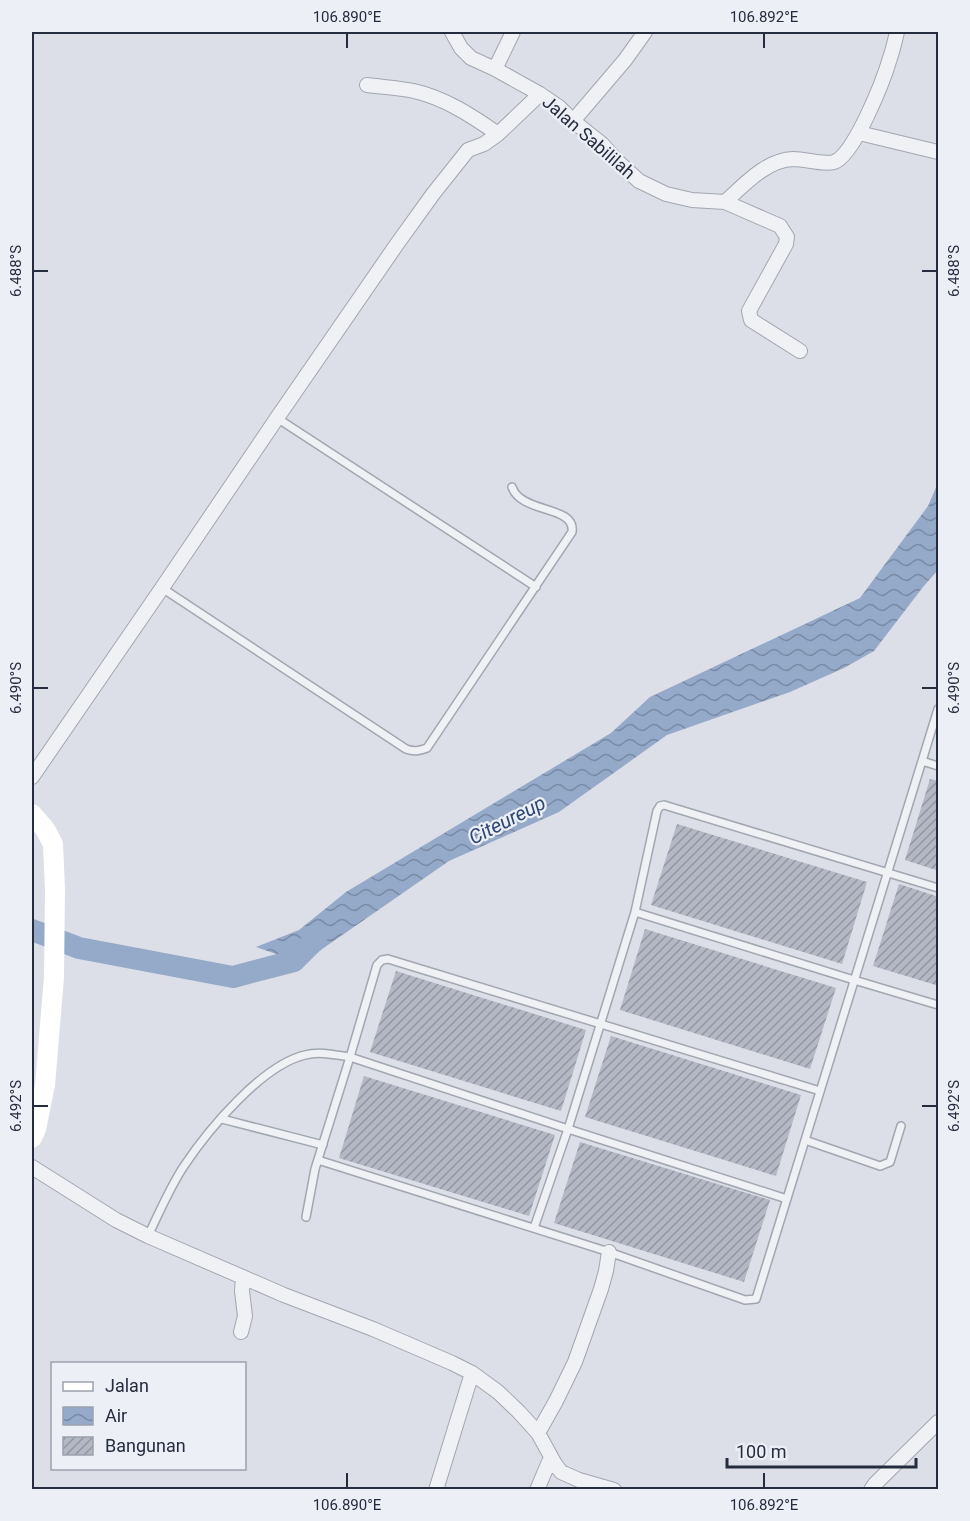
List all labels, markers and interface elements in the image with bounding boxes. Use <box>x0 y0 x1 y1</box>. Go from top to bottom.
text: 106.890°E <box>313 8 382 26</box>
text: 106.892°E <box>730 8 799 26</box>
street label: Jalan Sabililah <box>538 91 640 183</box>
text: 6.488°S <box>7 245 25 297</box>
text: 6.488°S <box>945 245 963 297</box>
text: 6.490°S <box>7 662 25 714</box>
text: 6.490°S <box>945 662 963 714</box>
water label: Citeureup <box>465 790 549 850</box>
text: 6.492°S <box>7 1080 25 1132</box>
text: 6.492°S <box>945 1080 963 1132</box>
legend <box>51 1362 246 1470</box>
text: Jalan <box>105 1375 149 1396</box>
text: Air <box>105 1405 127 1426</box>
scale bar <box>727 1431 916 1469</box>
text: Bangunan <box>105 1435 186 1456</box>
text: 100 m <box>736 1441 787 1462</box>
text: 106.890°E <box>313 1496 382 1514</box>
text: 106.892°E <box>730 1496 799 1514</box>

